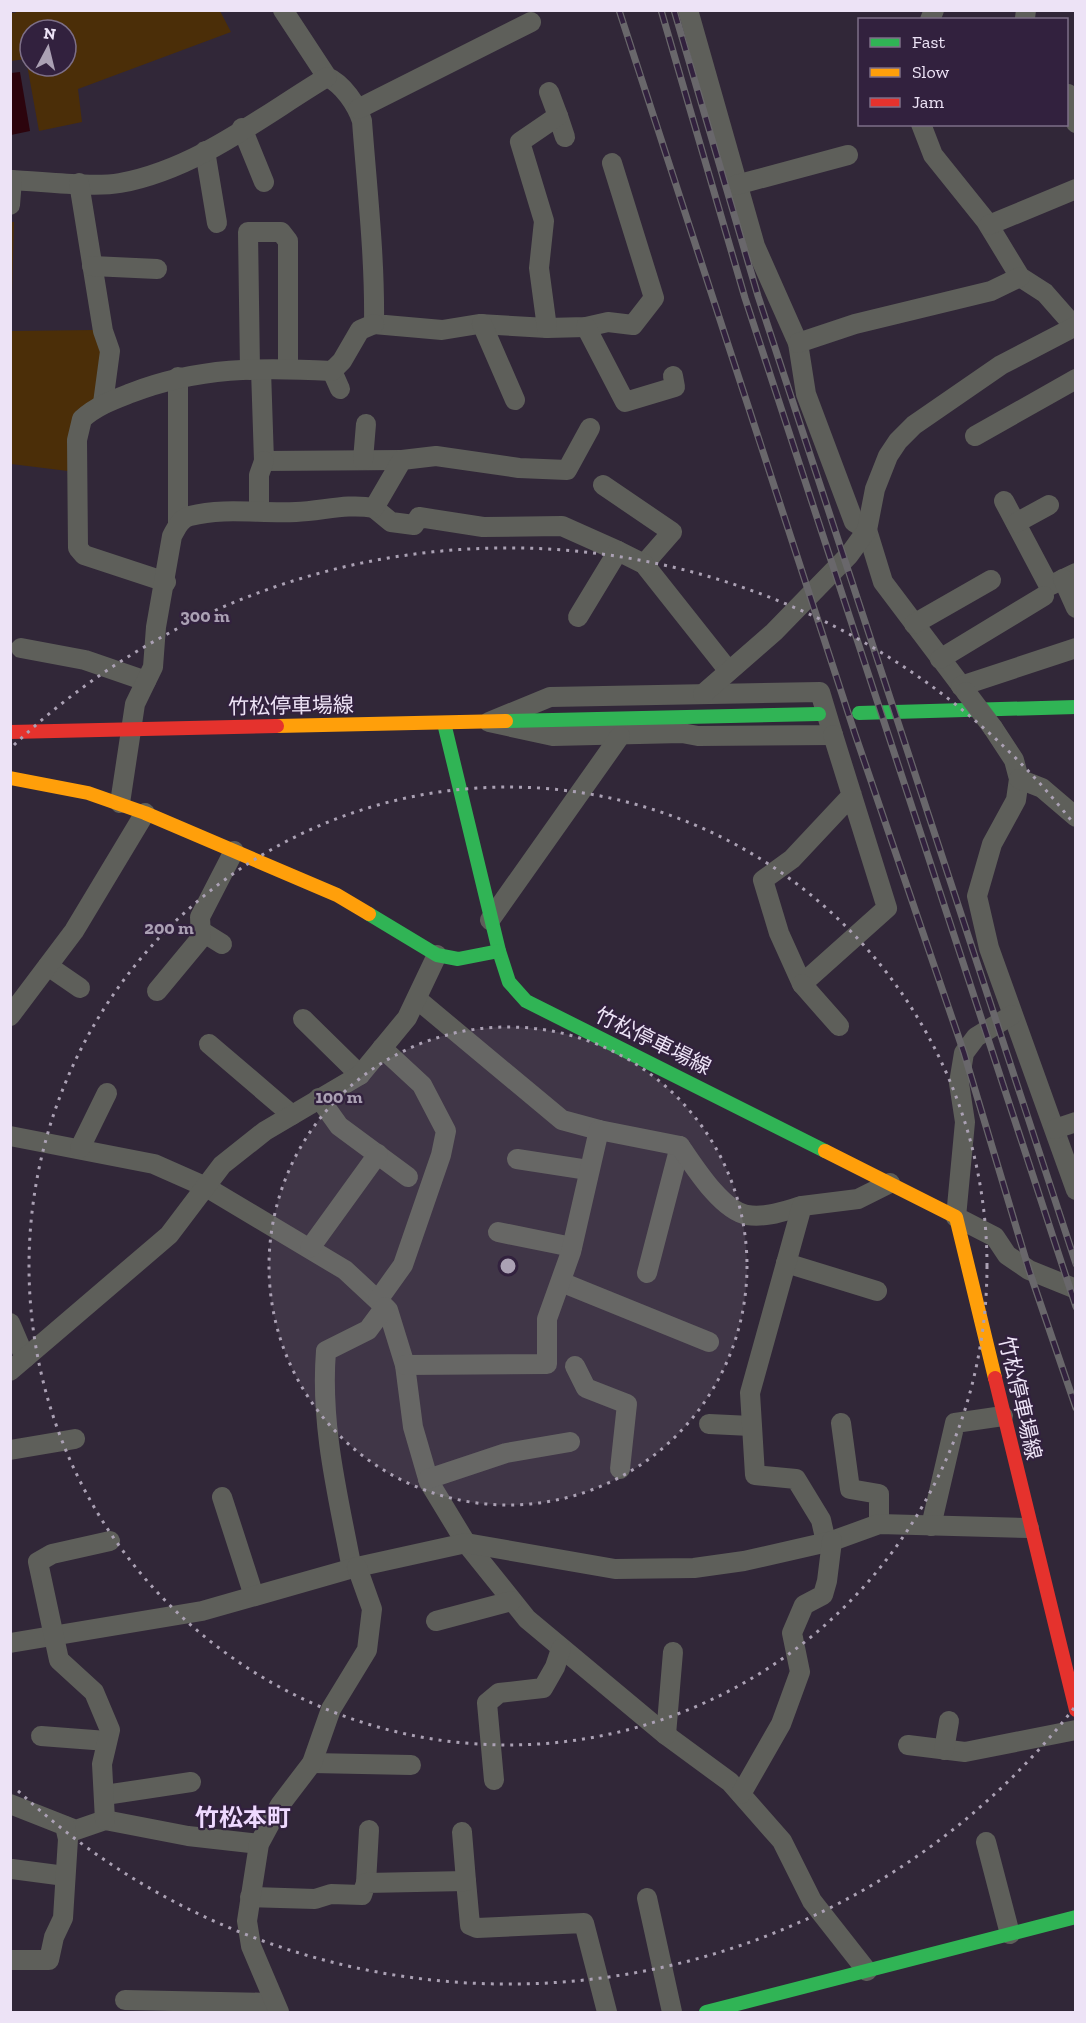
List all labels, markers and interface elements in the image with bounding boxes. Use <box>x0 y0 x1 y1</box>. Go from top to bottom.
north arrow <box>18 18 78 78</box>
legend <box>858 18 1068 126</box>
text: N <box>43 23 57 44</box>
text: Fast <box>912 31 945 53</box>
text: Slow <box>912 61 949 83</box>
text: Jam <box>912 91 944 113</box>
text: 300 m <box>180 605 230 627</box>
street label: 竹松停車場線 <box>228 692 354 719</box>
text: 200 m <box>144 917 194 939</box>
street label: 竹松停車場線 <box>591 1002 715 1079</box>
text: 100 m <box>315 1086 363 1108</box>
centre of rings <box>498 1256 518 1276</box>
street label: 竹松停車場線 <box>994 1334 1047 1462</box>
district label: 竹松本町 <box>195 1803 291 1832</box>

